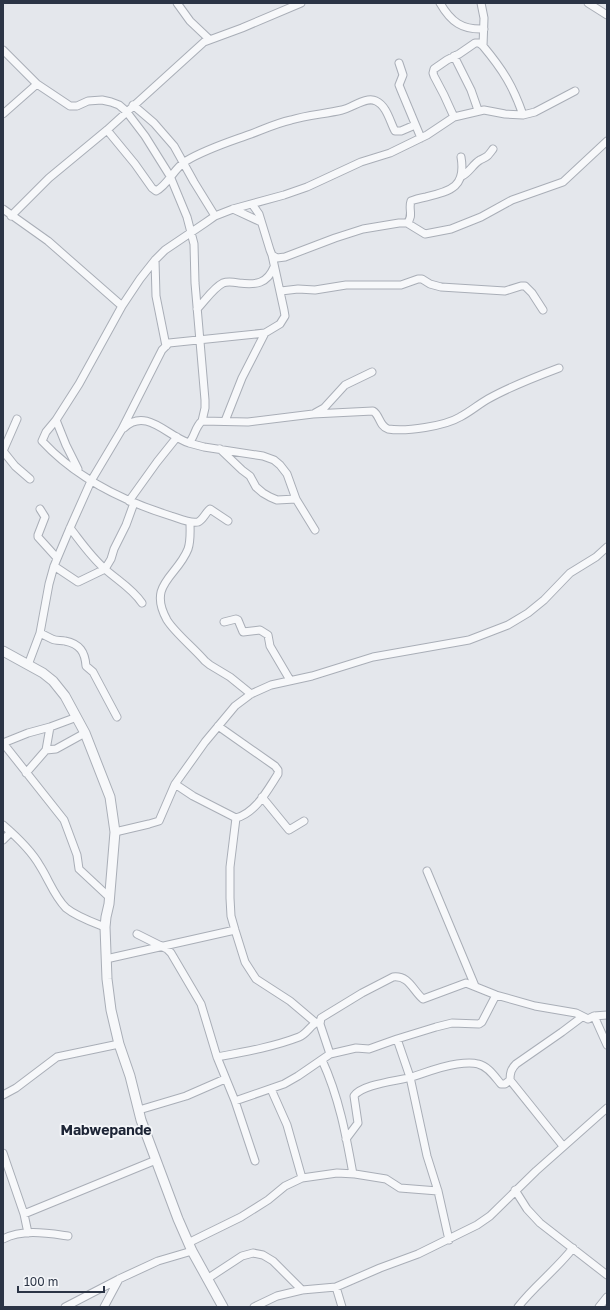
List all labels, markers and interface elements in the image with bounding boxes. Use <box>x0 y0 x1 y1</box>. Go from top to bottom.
district label: Mabwepande <box>61 1121 152 1138</box>
scale bar <box>18 1268 104 1294</box>
text: 100 m <box>24 1274 58 1289</box>

